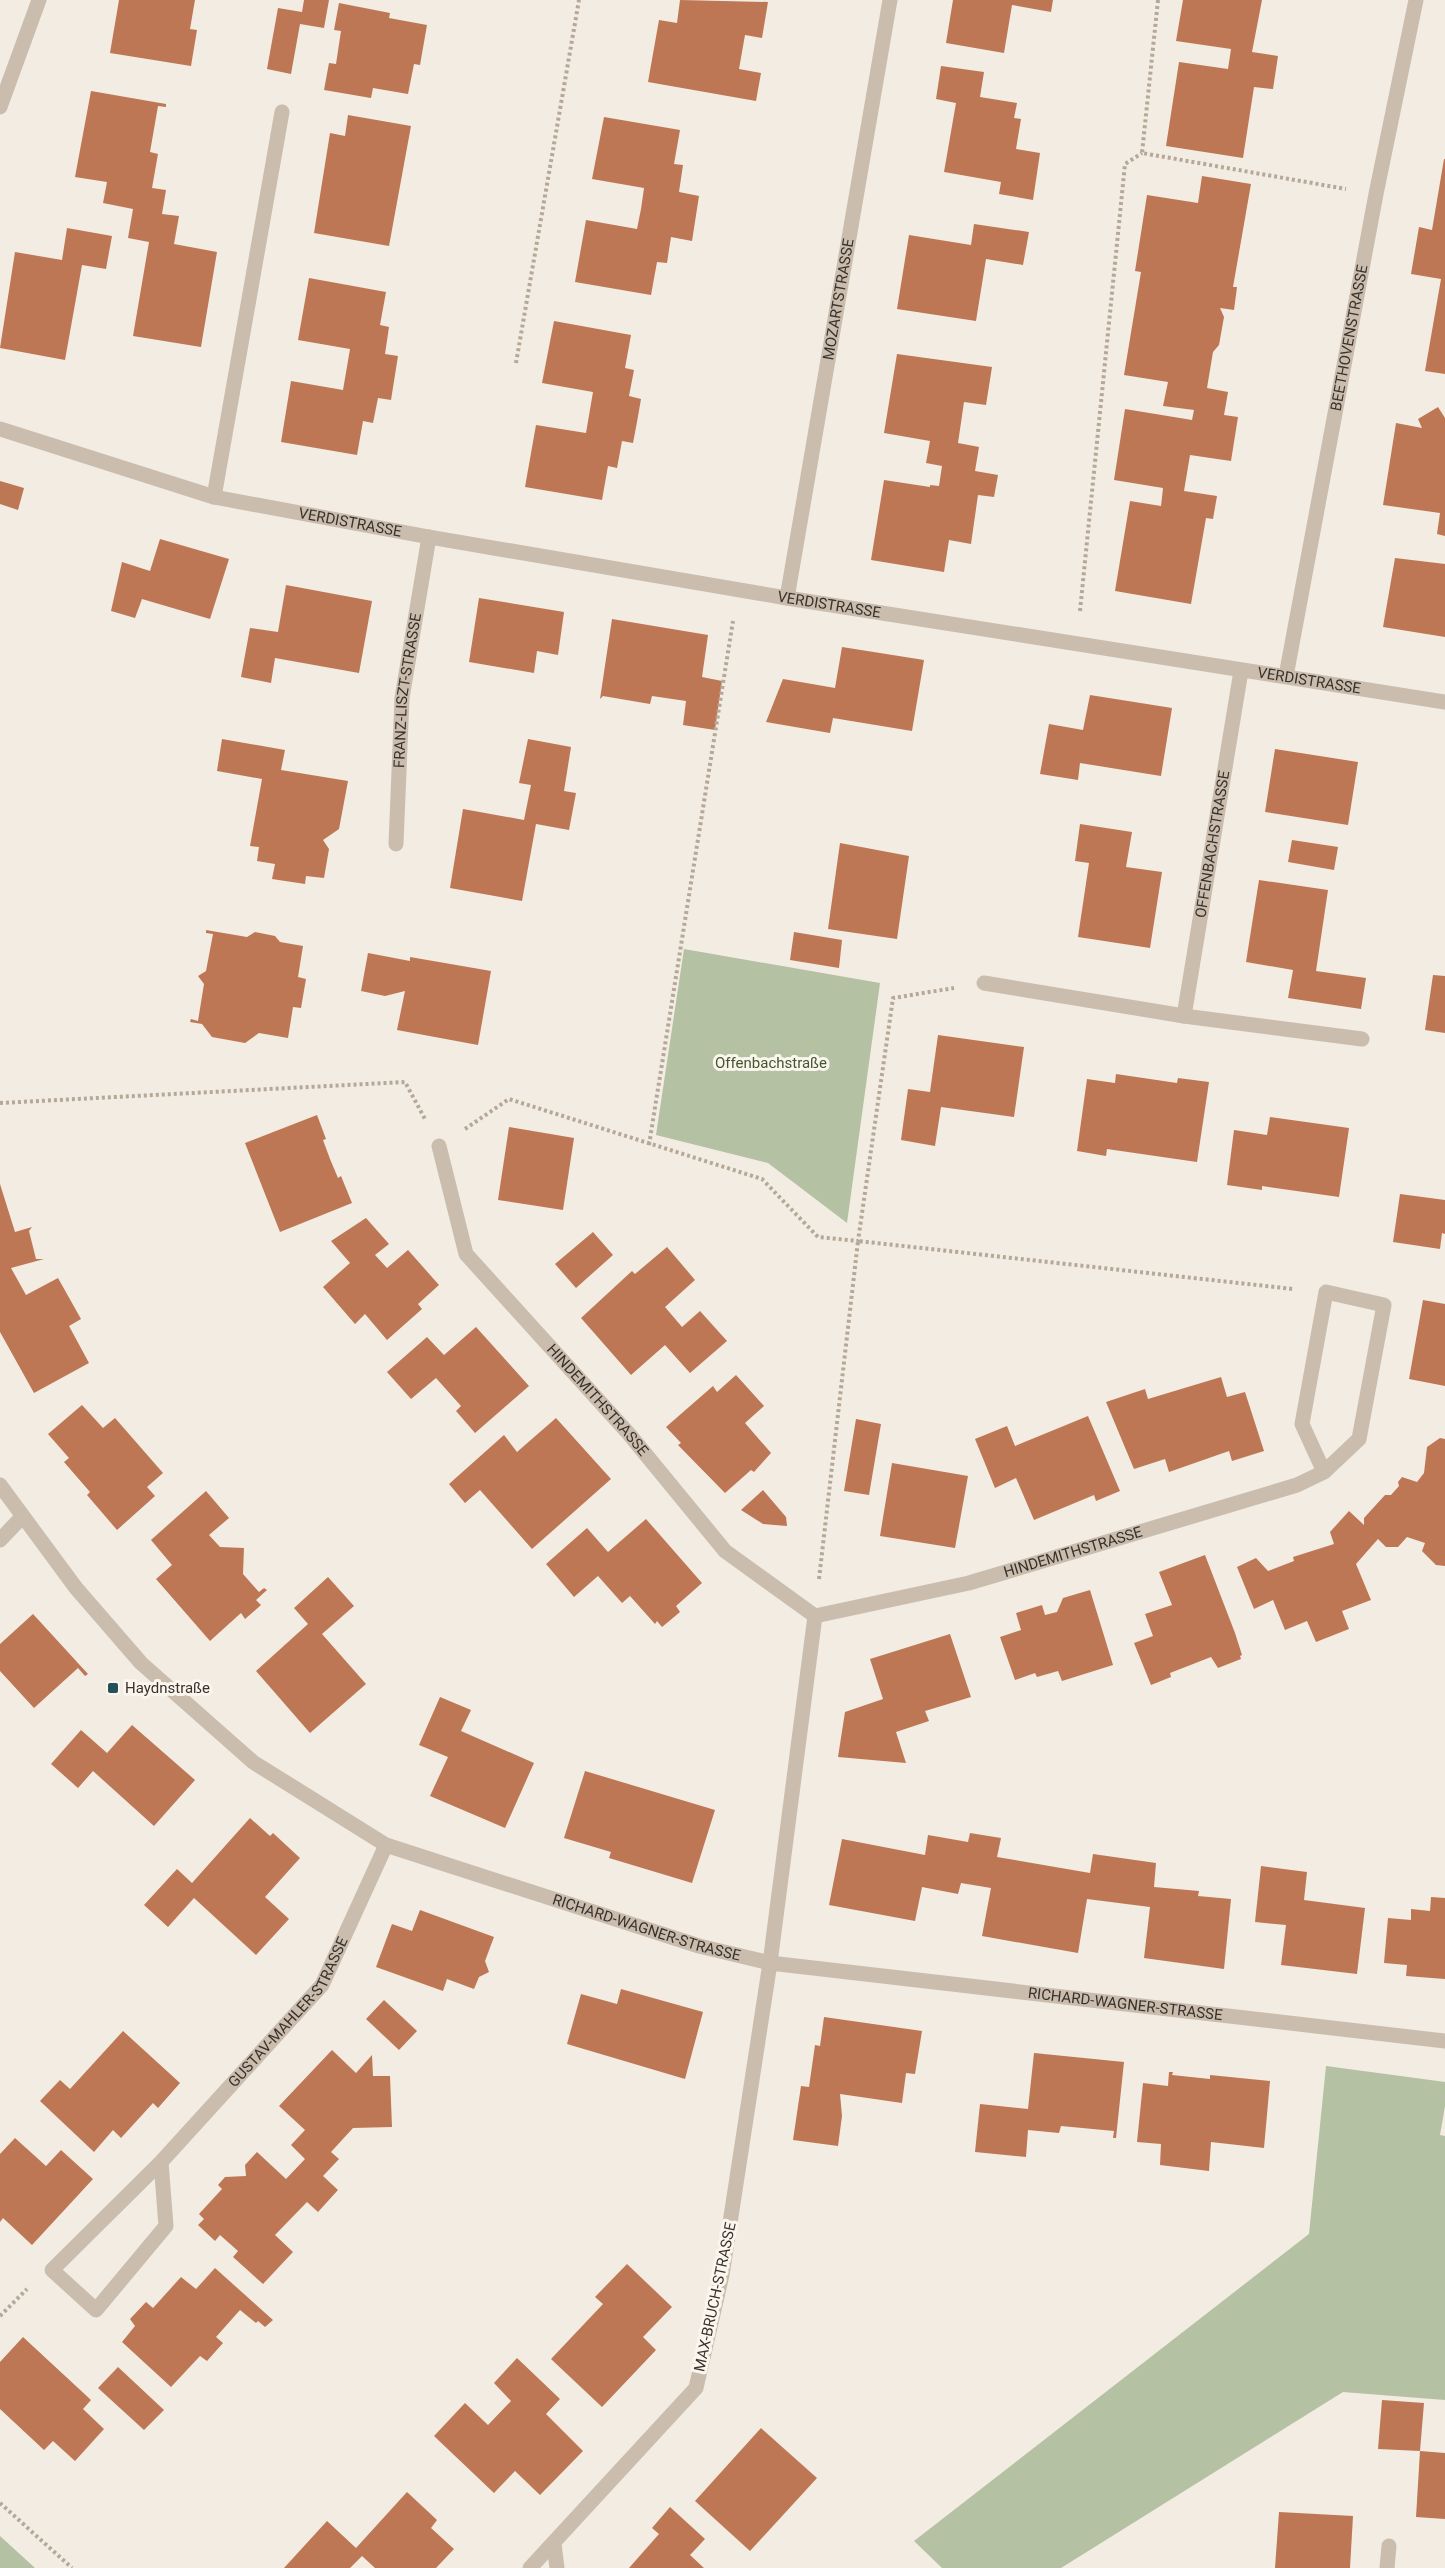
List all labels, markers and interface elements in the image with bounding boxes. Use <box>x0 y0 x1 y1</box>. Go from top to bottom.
street label: MOZARTSTRASSE <box>819 237 858 361</box>
street label: BEETHOVENSTRASSE <box>1327 263 1372 412</box>
street label: VERDISTRASSE <box>297 504 404 541</box>
street label: VERDISTRASSE <box>776 588 883 622</box>
street label: FRANZ-LISZT-STRASSE <box>390 611 425 768</box>
street label: VERDISTRASSE <box>1256 663 1363 698</box>
street label: OFFENBACHSTRASSE <box>1191 769 1233 919</box>
park label: Offenbachstraße <box>715 1054 827 1072</box>
street label: HINDEMITHSTRASSE <box>543 1340 653 1460</box>
street label: HINDEMITHSTRASSE <box>1002 1523 1145 1581</box>
place label: Haydnstraße <box>125 1679 210 1697</box>
marker: Haydnstraße <box>106 1681 120 1695</box>
street label: RICHARD-WAGNER-STRASSE <box>550 1890 743 1965</box>
street label: GUSTAV-MAHLER-STRASSE <box>224 1934 352 2091</box>
street label: RICHARD-WAGNER-STRASSE <box>1027 1984 1224 2024</box>
street label: MAX-BRUCH-STRASSE <box>690 2220 740 2373</box>

